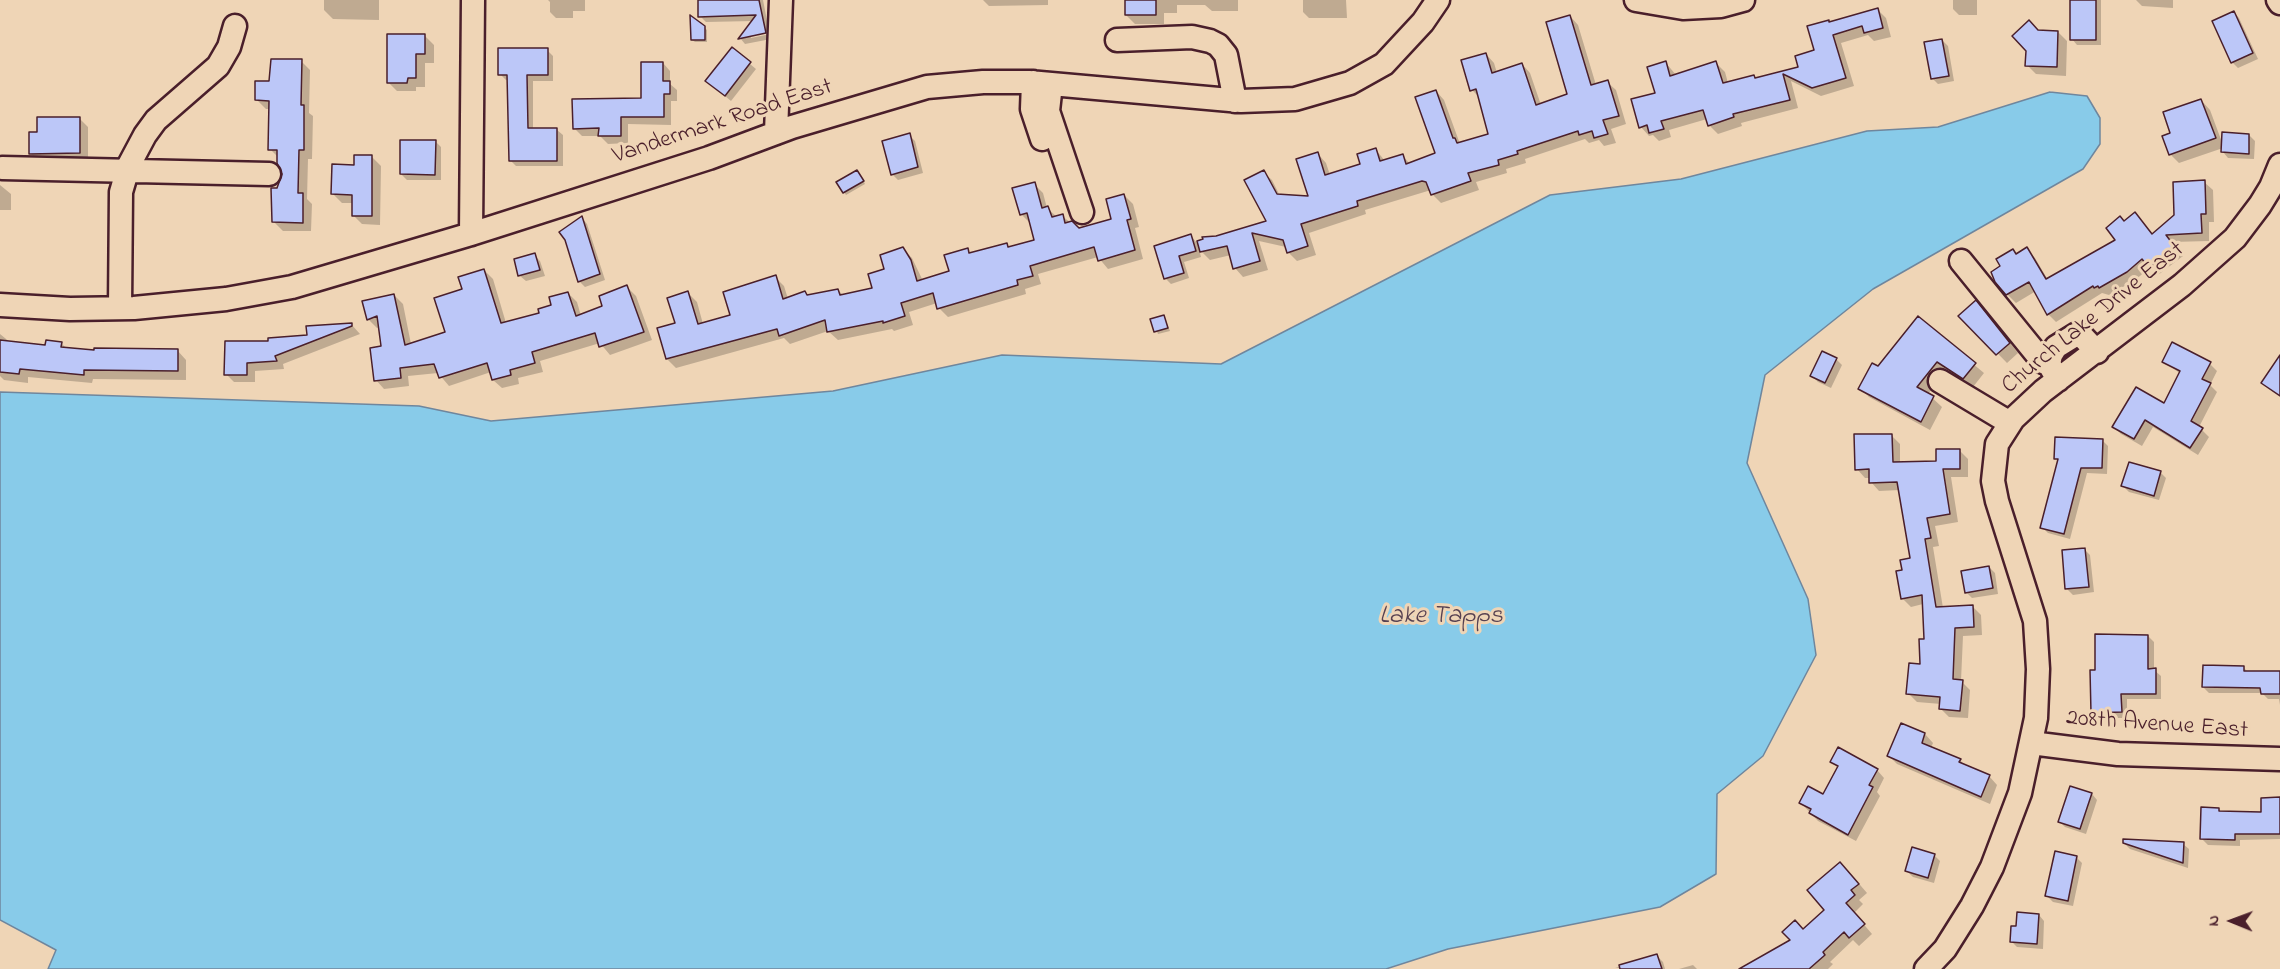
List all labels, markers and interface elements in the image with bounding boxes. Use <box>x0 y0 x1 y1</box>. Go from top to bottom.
street label: Vandermark Road East <box>610 74 836 172</box>
street label: Church Lake Drive East <box>1997 236 2191 402</box>
water label: Lake Tapps <box>1379 602 1503 634</box>
street label: 208th Avenue East <box>2065 705 2249 747</box>
north arrow <box>2202 891 2262 951</box>
text: N <box>2202 915 2226 926</box>

